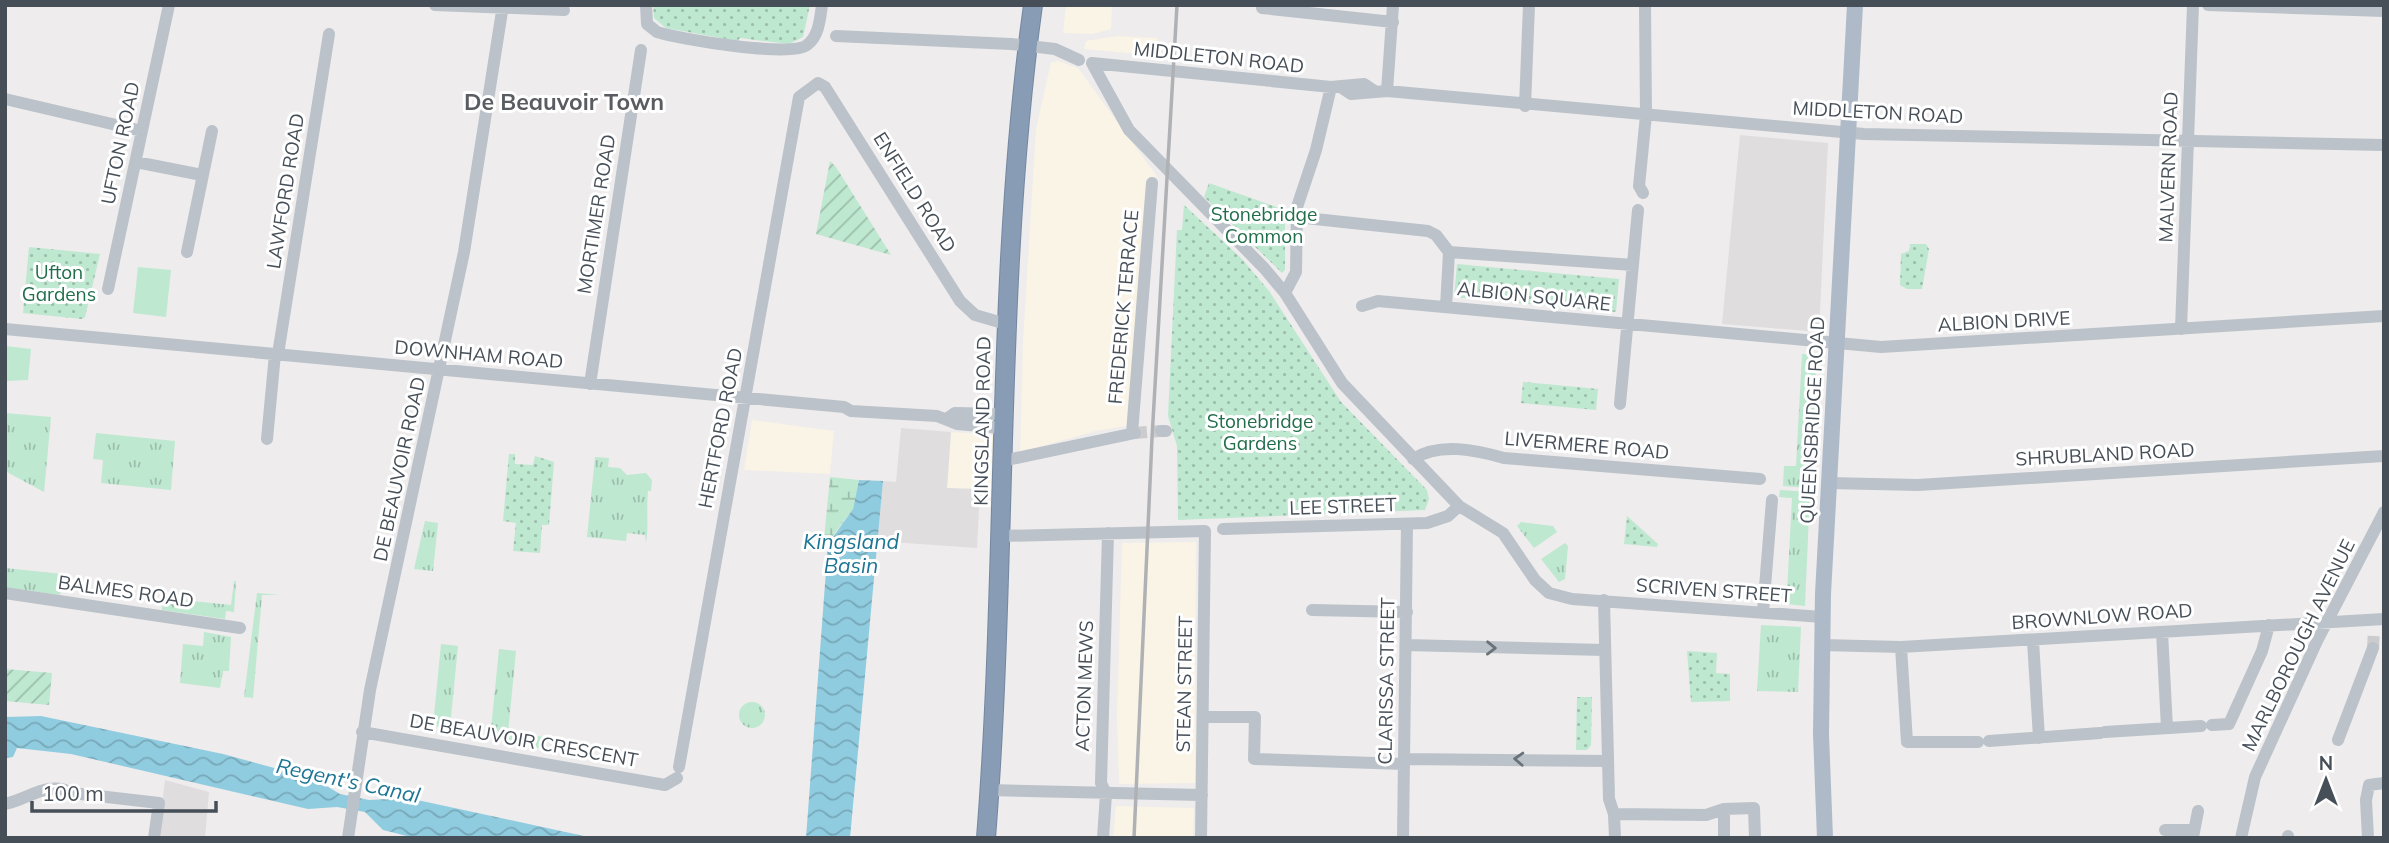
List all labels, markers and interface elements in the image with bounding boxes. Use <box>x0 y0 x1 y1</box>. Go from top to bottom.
street label: MIDDLETON ROAD <box>1133 36 1305 78</box>
street label: UFTON ROAD <box>95 80 145 206</box>
district label: De Beauvoir Town <box>464 87 664 116</box>
street label: MALVERN ROAD <box>2153 91 2183 243</box>
street label: MIDDLETON ROAD <box>1792 96 1964 128</box>
street label: LAWFORD ROAD <box>261 112 309 270</box>
street label: ENFIELD ROAD <box>868 127 962 257</box>
street label: MORTIMER ROAD <box>572 132 620 296</box>
park label: Stonebridge Common <box>1211 202 1317 248</box>
street label: FREDERICK TERRACE <box>1103 209 1143 405</box>
park label: Ufton Gardens <box>22 260 96 306</box>
street label: ALBION SQUARE <box>1456 276 1612 316</box>
street label: ALBION DRIVE <box>1937 306 2071 336</box>
street label: QUEENSBRIDGE ROAD <box>1795 316 1829 524</box>
street label: DOWNHAM ROAD <box>394 335 564 373</box>
street label: KINGSLAND ROAD <box>969 336 995 506</box>
street label: HERTFORD ROAD <box>693 346 747 510</box>
street label: DE BEAUVOIR ROAD <box>368 374 430 564</box>
park label: Stonebridge Gardens <box>1207 409 1313 455</box>
street label: LIVERMERE ROAD <box>1504 426 1670 464</box>
street label: SHRUBLAND ROAD <box>2015 437 2195 471</box>
street label: LEE STREET <box>1289 492 1398 520</box>
water label: Kingsland Basin <box>803 528 899 578</box>
street label: MARLBOROUGH AVENUE <box>2236 535 2360 755</box>
street label: BALMES ROAD <box>57 570 195 612</box>
street label: SCRIVEN STREET <box>1635 573 1793 607</box>
street label: CLARISSA STREET <box>1373 597 1399 765</box>
street label: BROWNLOW ROAD <box>2011 598 2193 634</box>
street label: STEAN STREET <box>1171 615 1197 753</box>
street label: ACTON MEWS <box>1070 620 1098 752</box>
one-way arrow <box>1487 640 1497 656</box>
street label: DE BEAUVOIR CRESCENT <box>408 708 641 772</box>
north arrow <box>2291 745 2361 815</box>
text: N <box>2319 751 2333 775</box>
water label: Regent's Canal <box>274 752 423 808</box>
one-way arrow <box>1513 752 1524 767</box>
scale bar <box>32 770 215 814</box>
text: 100 m <box>42 780 104 806</box>

